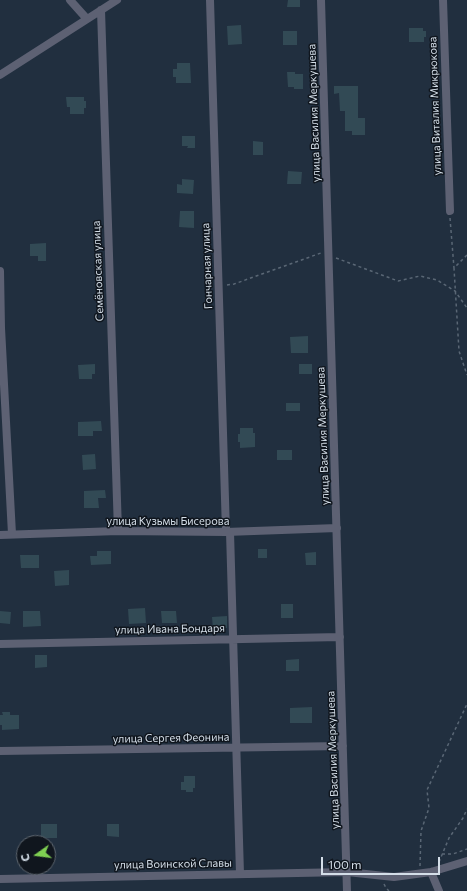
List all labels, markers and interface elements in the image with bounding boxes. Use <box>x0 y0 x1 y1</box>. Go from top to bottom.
street label: улица Виталия Микрюкова <box>426 36 444 176</box>
street label: улица Василия Меркушева <box>305 44 323 182</box>
street label: Семёновская улица <box>90 220 106 322</box>
street label: Гончарная улица <box>199 223 215 309</box>
street label: улица Василия Меркушева <box>314 367 332 505</box>
street label: улица Кузьмы Бисерова <box>107 514 229 528</box>
street label: улица Ивана Бондаря <box>115 621 225 637</box>
street label: улица Василия Меркушева <box>324 691 342 829</box>
street label: улица Сергея Феонина <box>113 730 229 746</box>
north arrow <box>16 835 56 875</box>
scale bar <box>323 849 442 875</box>
text: С <box>18 853 32 863</box>
street label: улица Воинской Славы <box>114 856 232 872</box>
text: 100 m <box>328 857 362 871</box>

